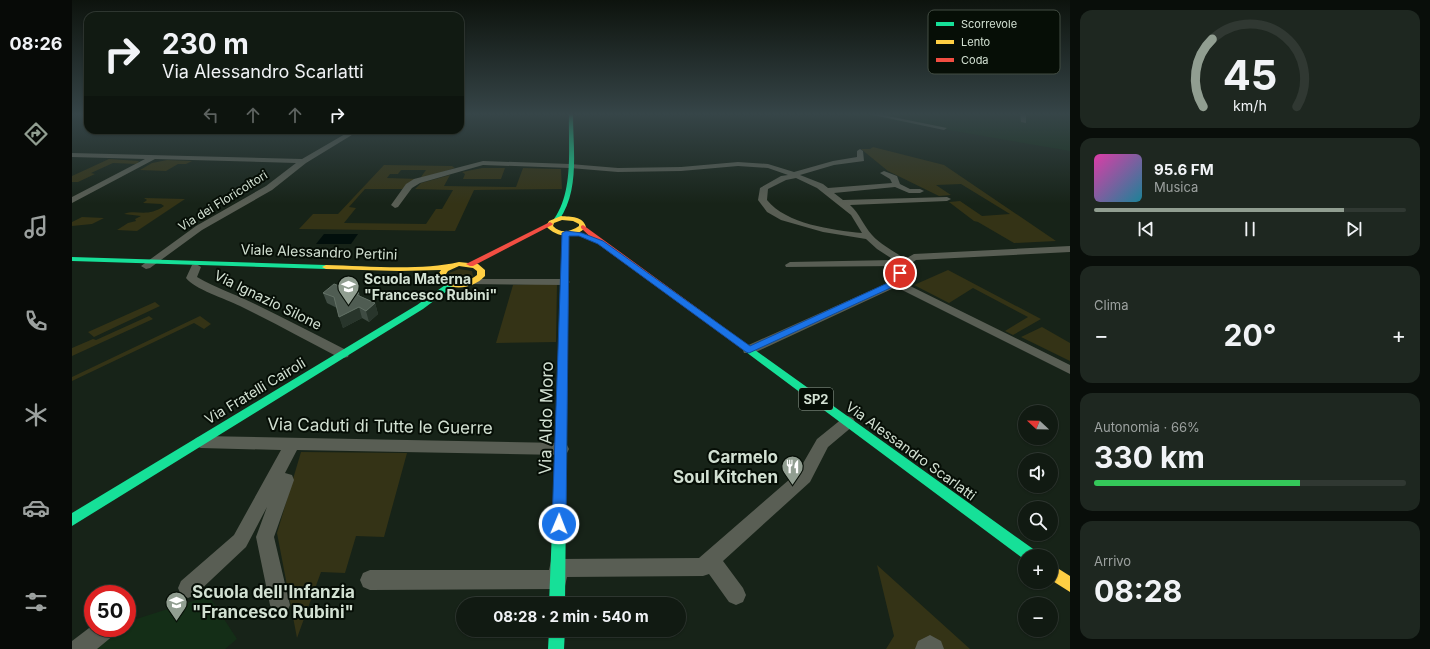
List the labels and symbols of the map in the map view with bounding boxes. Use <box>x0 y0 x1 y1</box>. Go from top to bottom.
legend <box>928 10 1060 74</box>
text: Scorrevole <box>961 17 1017 31</box>
text: Lento <box>961 35 991 49</box>
text: Coda <box>961 53 989 67</box>
street label: Via dei Floricoltori <box>175 167 270 234</box>
street label: Viale Alessandro Pertini <box>240 240 398 263</box>
pin <box>883 256 917 290</box>
street label: Via Ignazio Silone <box>212 266 325 333</box>
place label: Scuola Materna "Francesco Rubini" <box>364 270 497 303</box>
school or university icon: Scuola Materna "Francesco Rubini" <box>336 274 362 307</box>
street label: Via Fratelli Cairoli <box>201 354 308 427</box>
street label: Via Aldo Moro <box>535 361 557 475</box>
road number: SP2 <box>799 388 833 410</box>
street label: Via Alessandro Scarlatti <box>843 398 980 504</box>
north arrow <box>1018 405 1058 445</box>
street label: Via Caduti di Tutte le Guerre <box>267 414 493 438</box>
place label: Carmelo Soul Kitchen <box>673 447 778 487</box>
restaurant icon: Carmelo Soul Kitchen <box>780 454 806 487</box>
position arrow <box>538 503 580 545</box>
place label: Scuola dell'Infanzia "Francesco Rubini" <box>192 582 355 622</box>
speed limit sign: 50 <box>84 585 136 637</box>
school or university icon: Scuola dell'Infanzia "Francesco Rubini" <box>164 589 190 622</box>

